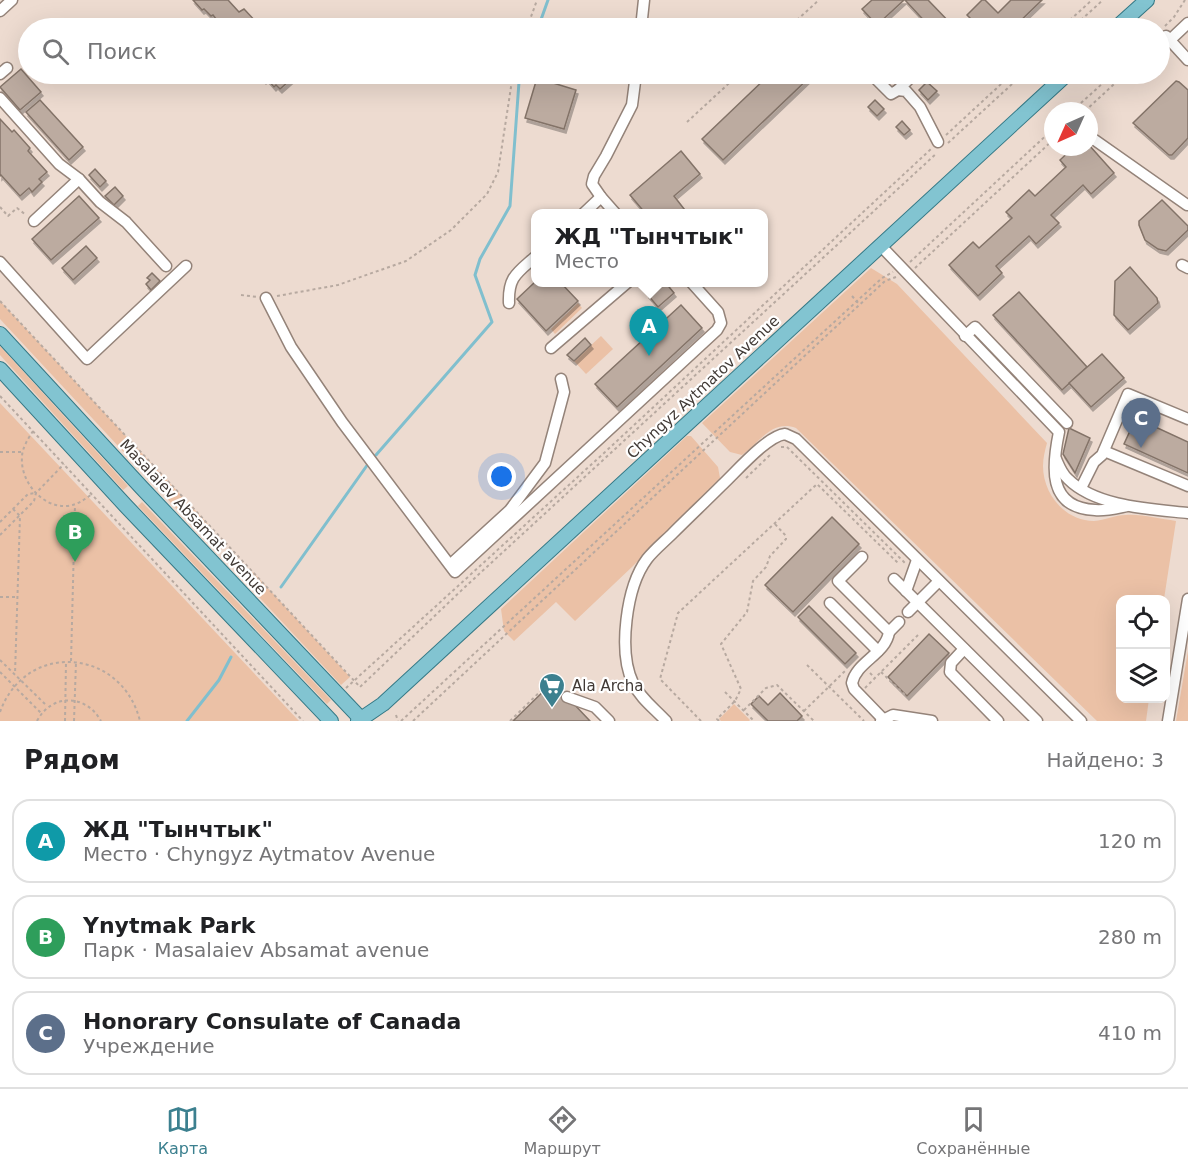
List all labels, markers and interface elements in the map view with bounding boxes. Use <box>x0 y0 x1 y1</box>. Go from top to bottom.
search box <box>18 18 1170 84</box>
icon: search <box>39 35 72 68</box>
text: Поиск <box>87 39 157 64</box>
north arrow <box>1044 102 1098 156</box>
popup <box>531 209 768 287</box>
text: ЖД "Тынчтык" <box>555 224 744 249</box>
text: Место <box>555 249 619 273</box>
pin: A <box>630 306 668 356</box>
street label: Chyngyz Aytmatov Avenue <box>623 312 783 462</box>
pin: C <box>1122 398 1160 448</box>
street label: Masalaiev Absamat avenue <box>116 435 270 599</box>
your location <box>487 462 516 491</box>
pin: B <box>56 512 94 562</box>
map controls <box>1116 595 1170 703</box>
button: locate <box>1116 595 1170 649</box>
button: layers <box>1116 649 1170 703</box>
supermarket icon: Ala Archa <box>537 671 567 709</box>
place label: Ala Archa <box>572 677 643 695</box>
text: Рядом <box>24 745 120 775</box>
text: Найдено: 3 <box>1046 748 1164 772</box>
text: ЖД "Тынчтык" <box>83 817 273 842</box>
text: A <box>38 829 53 853</box>
text: 120 m <box>1098 829 1162 853</box>
text: Место · Chyngyz Aytmatov Avenue <box>83 842 435 866</box>
text: Ynytmak Park <box>83 913 255 938</box>
text: B <box>38 925 53 949</box>
text: 280 m <box>1098 925 1162 949</box>
text: Парк · Masalaiev Absamat avenue <box>83 938 429 962</box>
text: Honorary Consulate of Canada <box>83 1009 461 1034</box>
text: C <box>38 1021 53 1045</box>
text: 410 m <box>1098 1021 1162 1045</box>
text: Учреждение <box>83 1034 215 1058</box>
tab: Карта <box>158 1103 208 1158</box>
tab: Маршрут <box>523 1103 601 1158</box>
tab: Сохранённые <box>916 1103 1030 1158</box>

